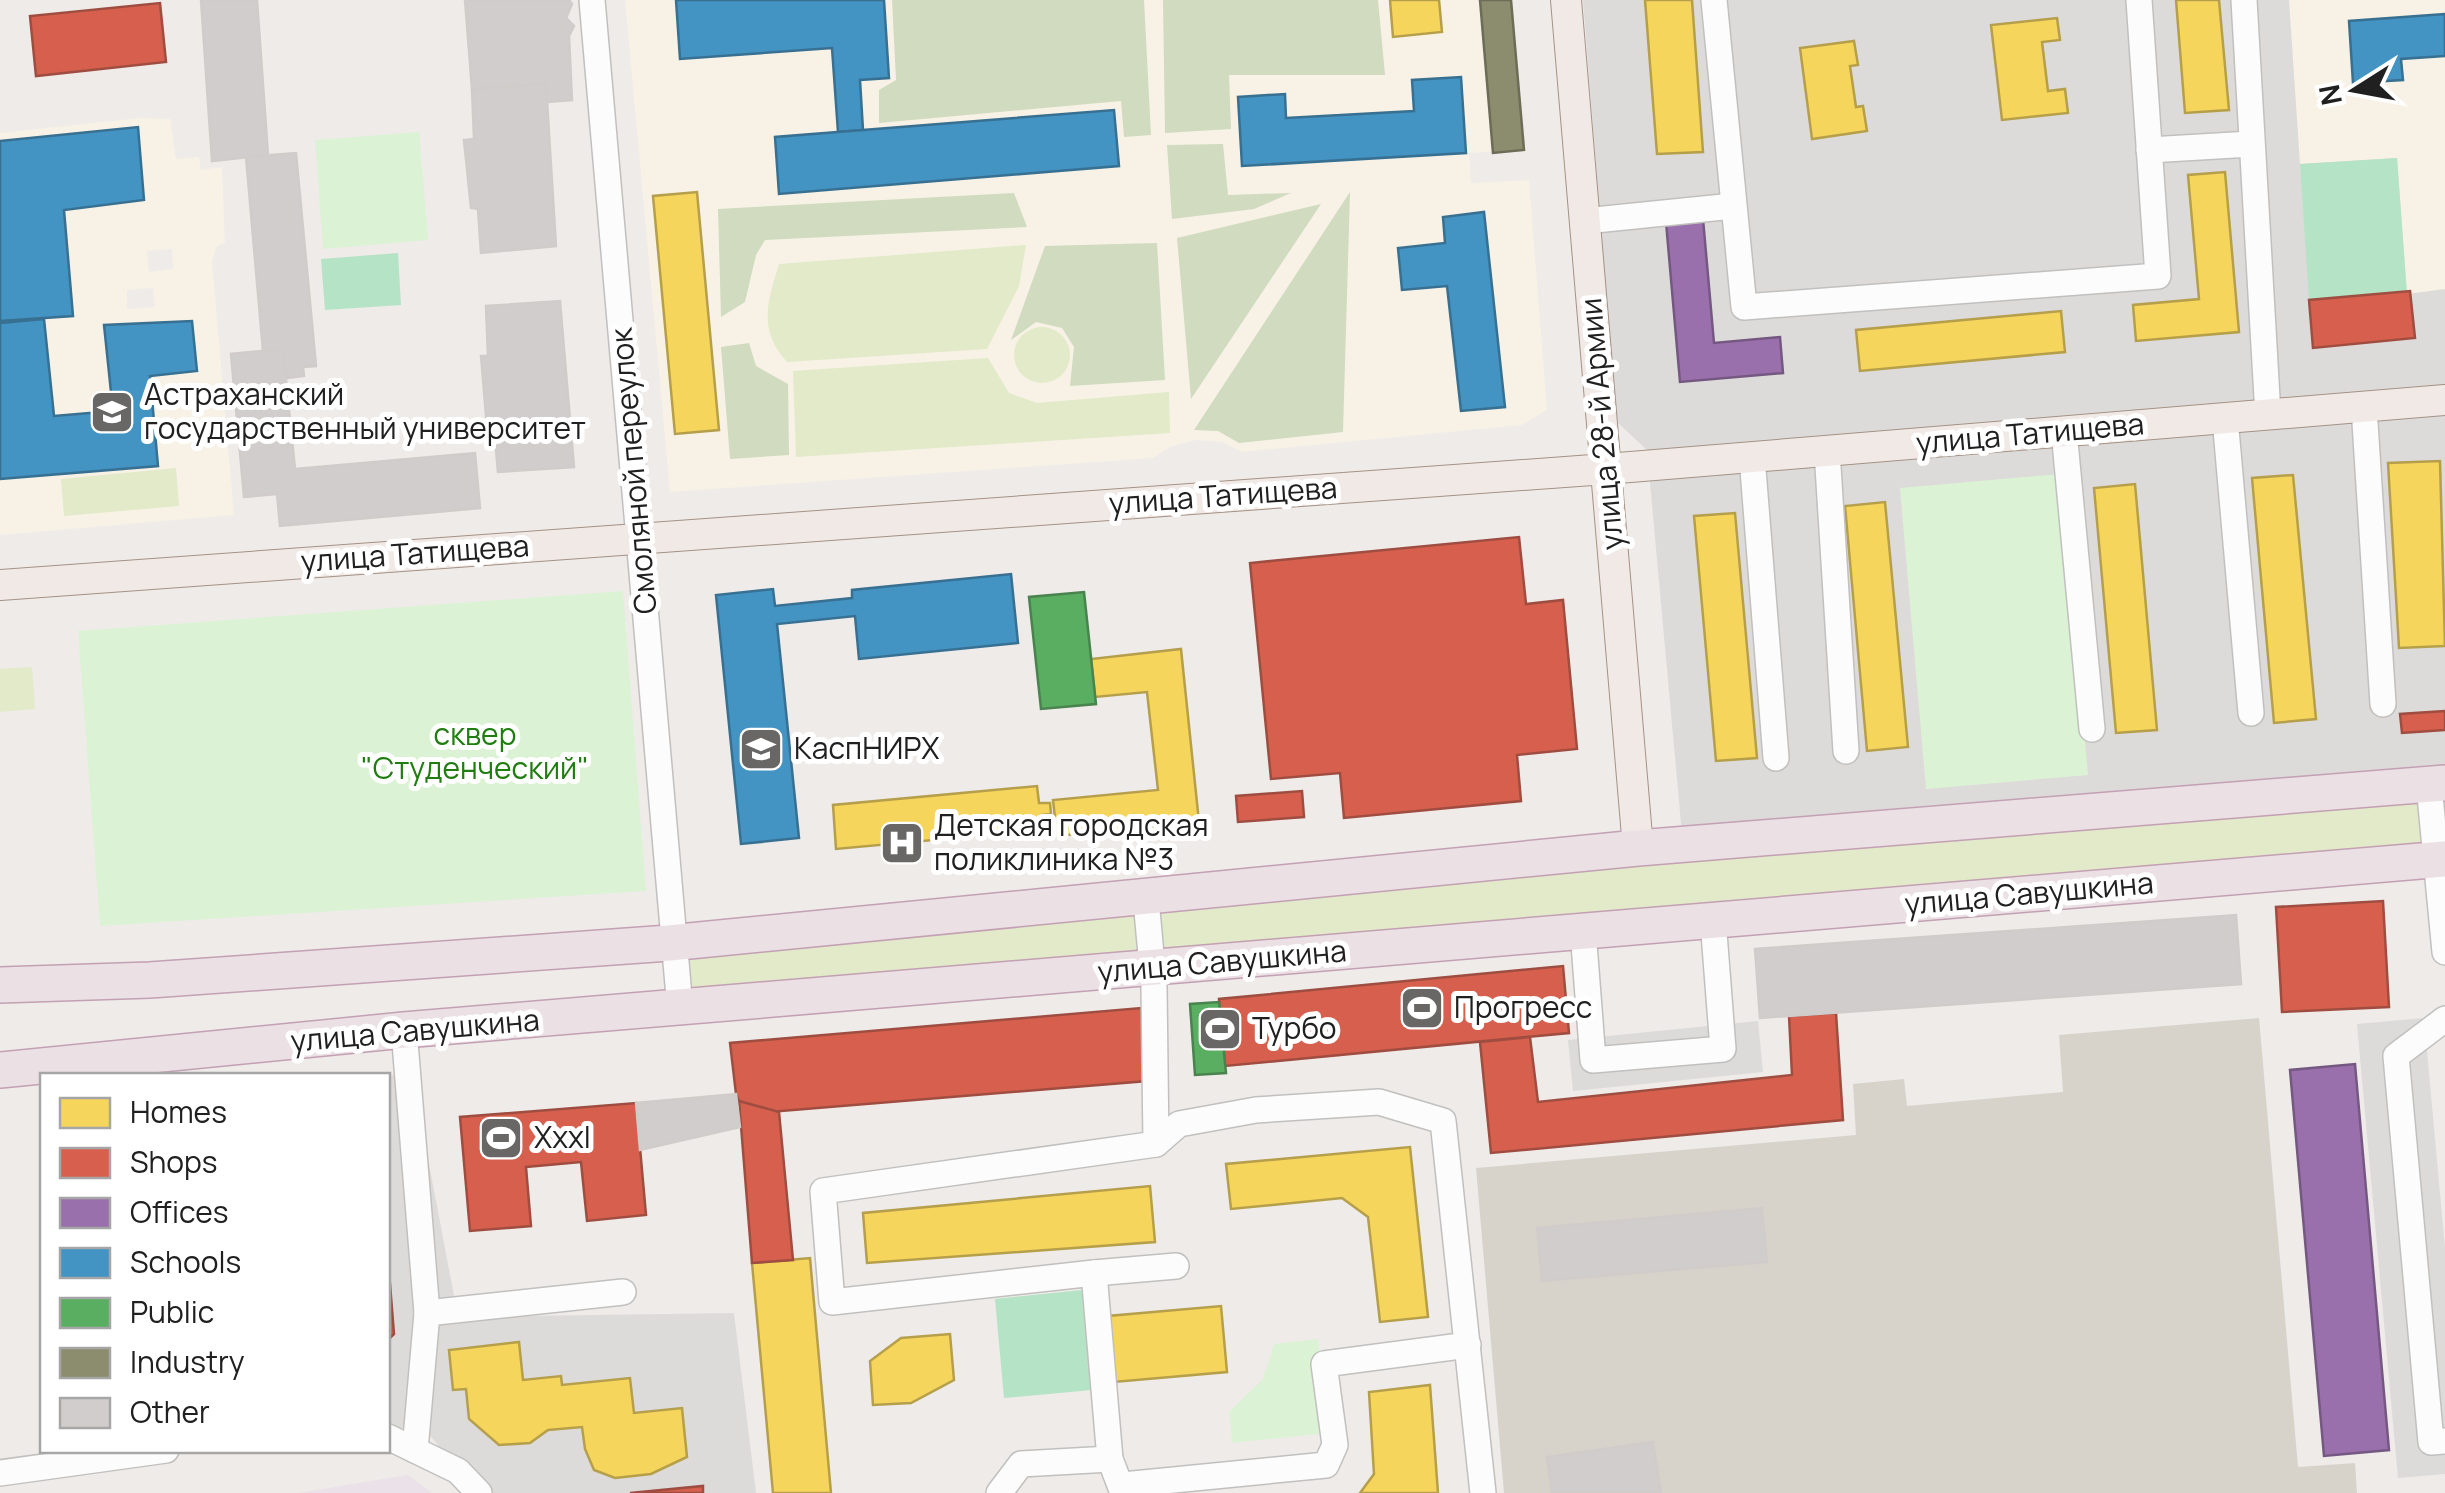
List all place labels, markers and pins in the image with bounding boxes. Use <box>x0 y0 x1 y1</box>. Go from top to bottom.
place label: Астраханский государственный университет <box>144 373 586 448</box>
school or university icon: Астраханский государственный университет <box>89 389 135 435</box>
school or university icon: КаспНИРХ <box>738 726 784 772</box>
place label: КаспНИРХ <box>794 727 940 768</box>
place label: Детская городская поликлиника №3 <box>934 804 1209 879</box>
hospital icon: Детская городская поликлиника №3 <box>879 820 925 866</box>
sports icon: Прогресс <box>1399 985 1445 1031</box>
place label: Прогресс <box>1454 986 1592 1027</box>
sports icon: Турбо <box>1197 1006 1243 1052</box>
place label: Турбо <box>1252 1007 1337 1048</box>
sports icon: Xxxl <box>478 1115 524 1161</box>
place label: Xxxl <box>534 1116 591 1157</box>

